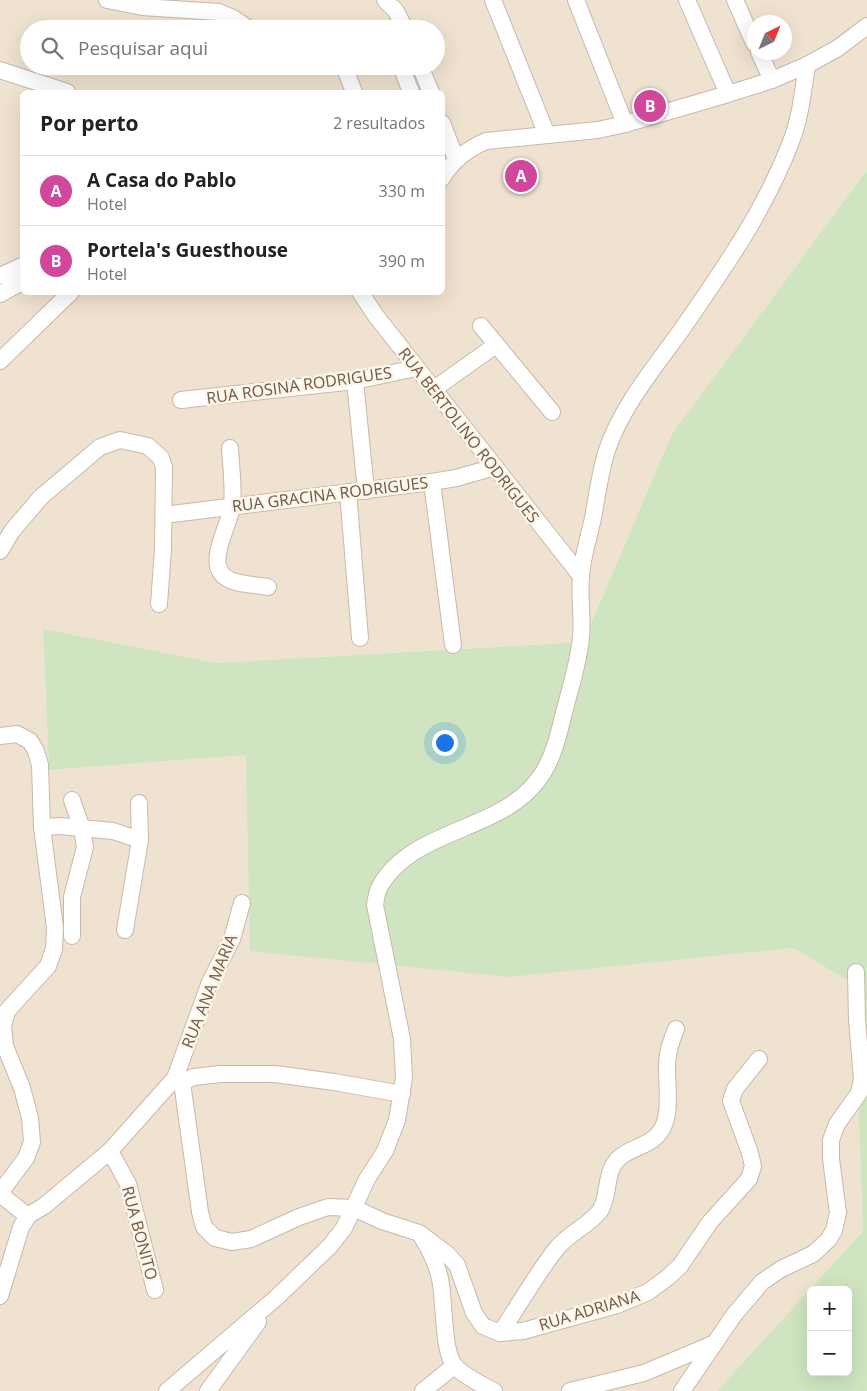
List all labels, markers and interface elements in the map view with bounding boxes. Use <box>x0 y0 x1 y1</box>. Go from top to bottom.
north arrow <box>747 15 792 60</box>
search box <box>20 20 445 75</box>
icon: search <box>38 34 66 62</box>
text: Pesquisar aqui <box>78 35 208 61</box>
pin: B <box>634 87 666 125</box>
text: Por perto <box>40 109 139 137</box>
text: 2 resultados <box>333 112 425 134</box>
pin: A <box>505 157 537 195</box>
text: A Casa do Pablo <box>87 167 236 193</box>
text: A <box>50 180 62 202</box>
text: 330 m <box>379 180 425 202</box>
text: Hotel <box>87 193 127 215</box>
text: Portela's Guesthouse <box>87 237 288 263</box>
text: B <box>51 250 61 272</box>
text: 390 m <box>379 250 425 272</box>
text: Hotel <box>87 263 127 285</box>
street label: RUA BERTOLINO RODRIGUES <box>394 343 545 527</box>
street label: RUA ROSINA RODRIGUES <box>205 361 393 409</box>
street label: RUA GRACINA RODRIGUES <box>231 471 430 517</box>
your location <box>432 730 458 756</box>
street label: RUA ANA MARIA <box>176 930 242 1051</box>
street label: RUA BONITO <box>117 1184 163 1282</box>
street label: RUA ADRIANA <box>536 1284 643 1336</box>
map controls <box>807 1286 852 1376</box>
button: + <box>807 1286 852 1331</box>
button: − <box>807 1331 852 1376</box>

